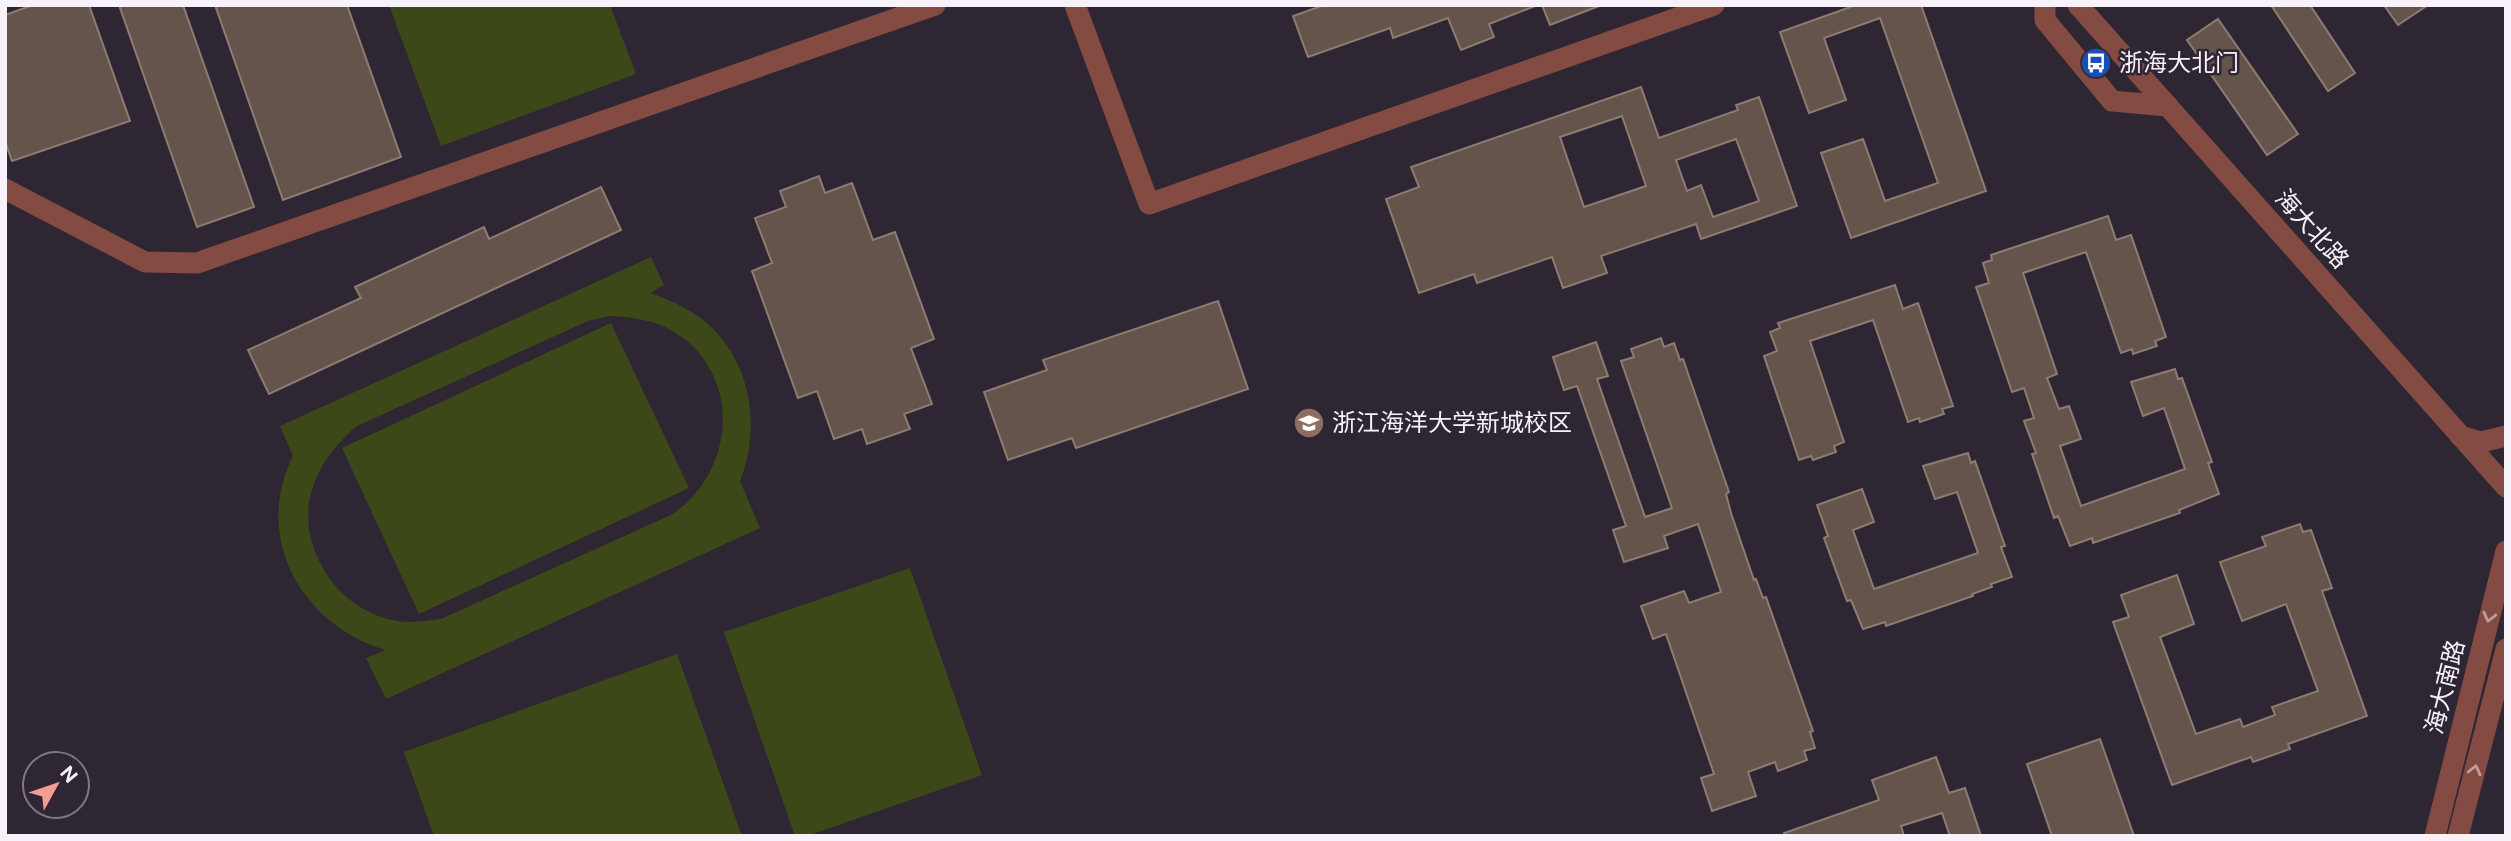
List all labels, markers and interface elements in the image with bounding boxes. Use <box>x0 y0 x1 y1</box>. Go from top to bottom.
bus stop icon: 浙海大北门 <box>2079 46 2113 80</box>
place label: 浙海大北门 <box>2119 48 2239 76</box>
street label: 海大北路 <box>2270 183 2355 273</box>
school or university icon: 浙江海洋大学新城校区 <box>1292 406 1326 440</box>
place label: 浙江海洋大学新城校区 <box>1332 408 1572 436</box>
one-way arrow <box>2483 611 2497 623</box>
street label: 海大南路 <box>2419 637 2469 737</box>
north arrow <box>21 750 91 820</box>
text: N <box>56 761 82 787</box>
one-way arrow <box>2467 764 2481 776</box>

